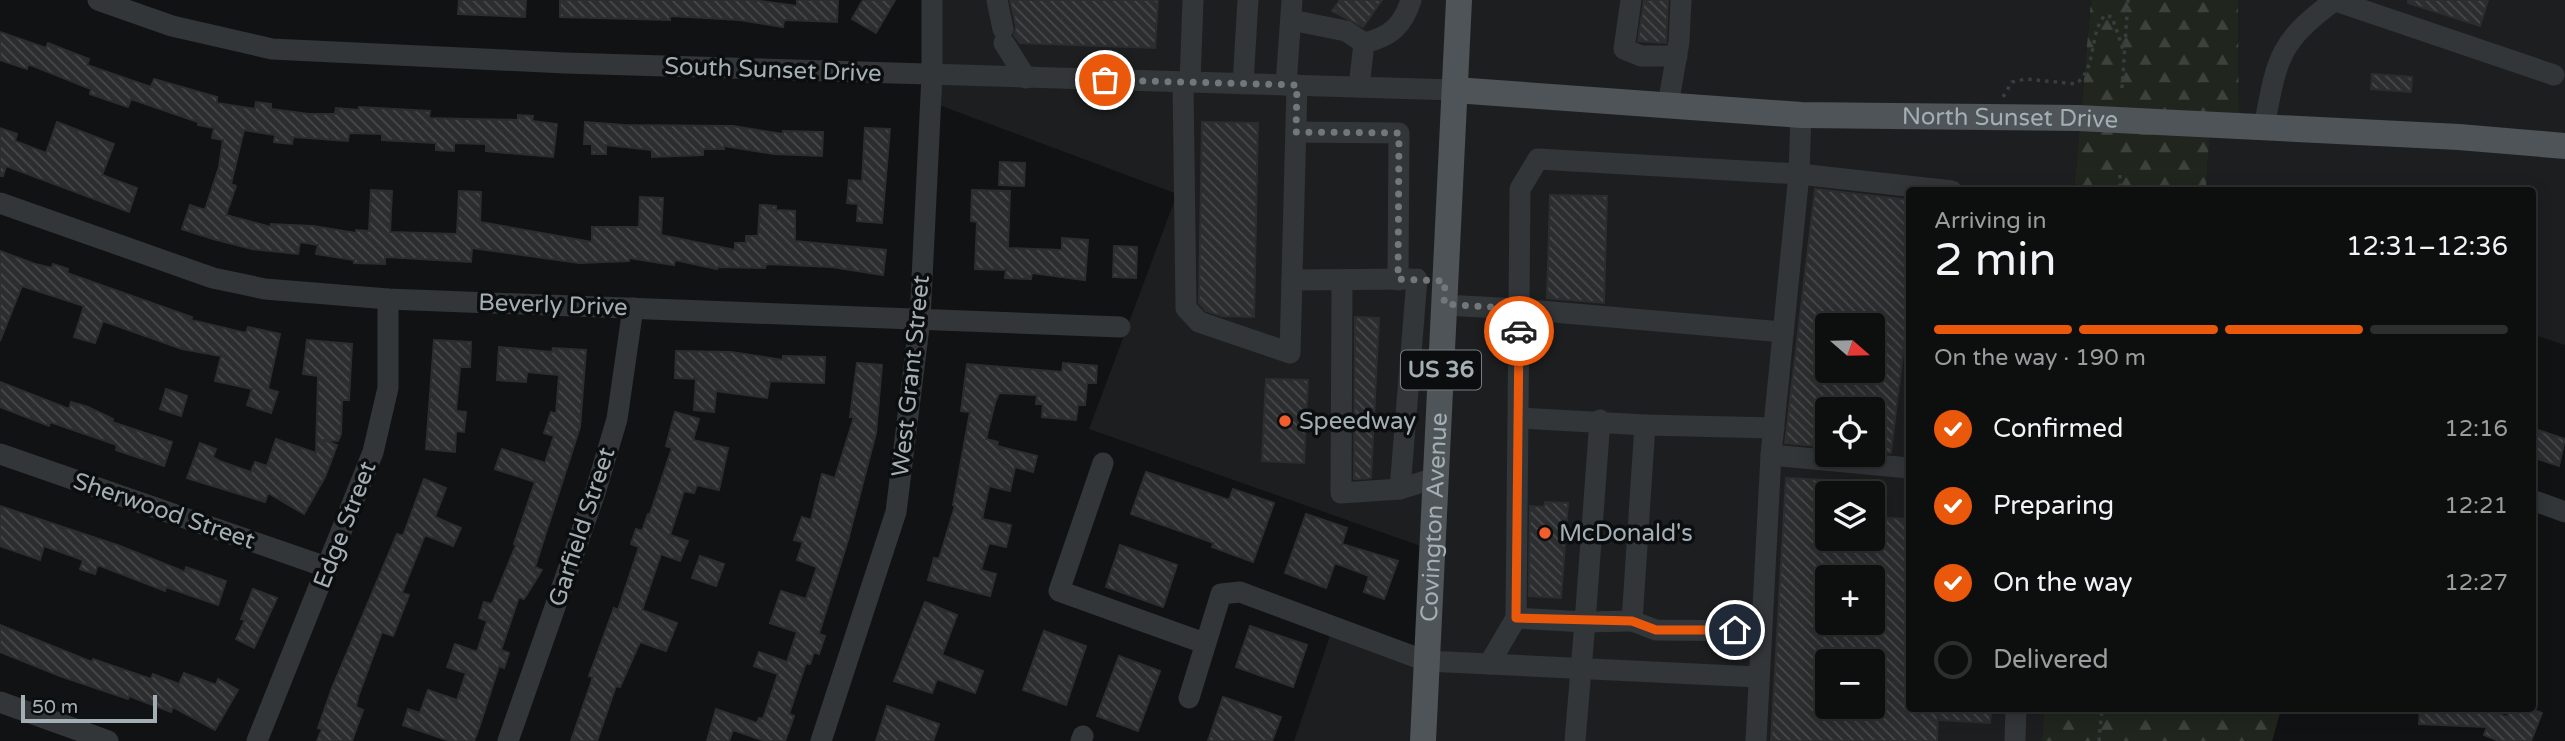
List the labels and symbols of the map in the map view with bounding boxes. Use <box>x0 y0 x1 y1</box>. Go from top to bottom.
pin <box>1075 50 1135 110</box>
street label: South Sunset Drive <box>664 52 882 88</box>
street label: North Sunset Drive <box>1902 102 2119 134</box>
street label: West Grant Street <box>886 274 936 478</box>
street label: Beverly Drive <box>478 288 628 322</box>
courier <box>1484 296 1554 366</box>
north arrow <box>1815 313 1885 383</box>
road number: US 36 <box>1401 350 1481 390</box>
place label: Speedway <box>1299 407 1416 436</box>
street label: Covington Avenue <box>1414 412 1453 623</box>
marker: Speedway <box>1277 413 1293 429</box>
street label: Garfield Street <box>543 444 621 610</box>
street label: Edge Street <box>308 457 382 593</box>
street label: Sherwood Street <box>69 466 259 556</box>
place label: McDonald's <box>1559 519 1693 548</box>
marker: McDonald's <box>1537 525 1553 541</box>
pin <box>1705 600 1765 660</box>
scale bar <box>21 692 158 724</box>

